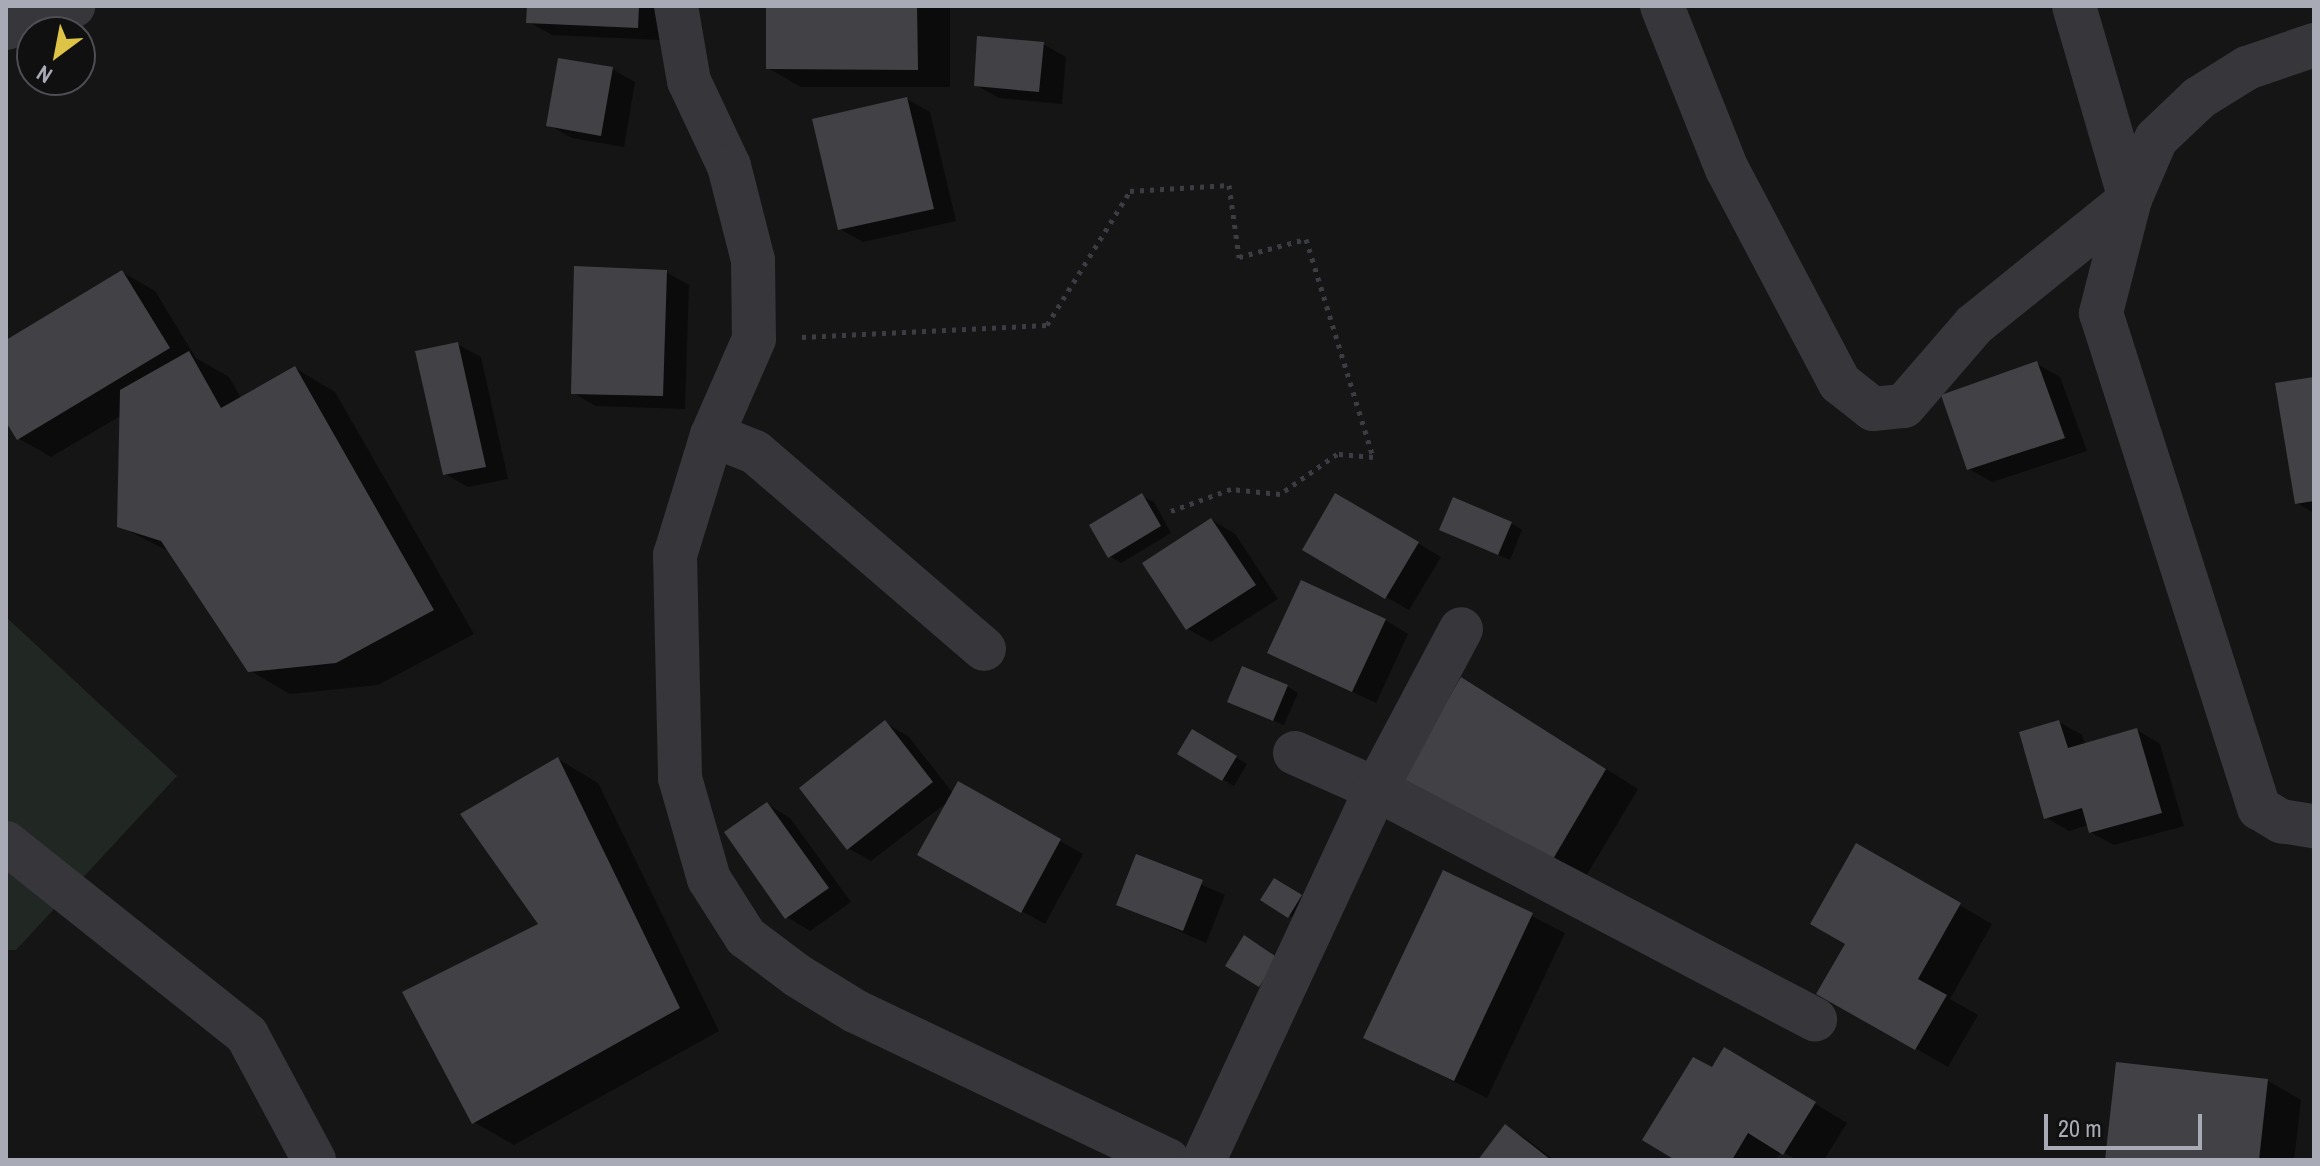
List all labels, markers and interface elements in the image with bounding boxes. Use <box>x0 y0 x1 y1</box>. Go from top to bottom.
north arrow <box>16 16 96 96</box>
text: N <box>31 58 58 91</box>
scale bar <box>2048 1098 2206 1148</box>
text: 20 m <box>2058 1112 2102 1144</box>

